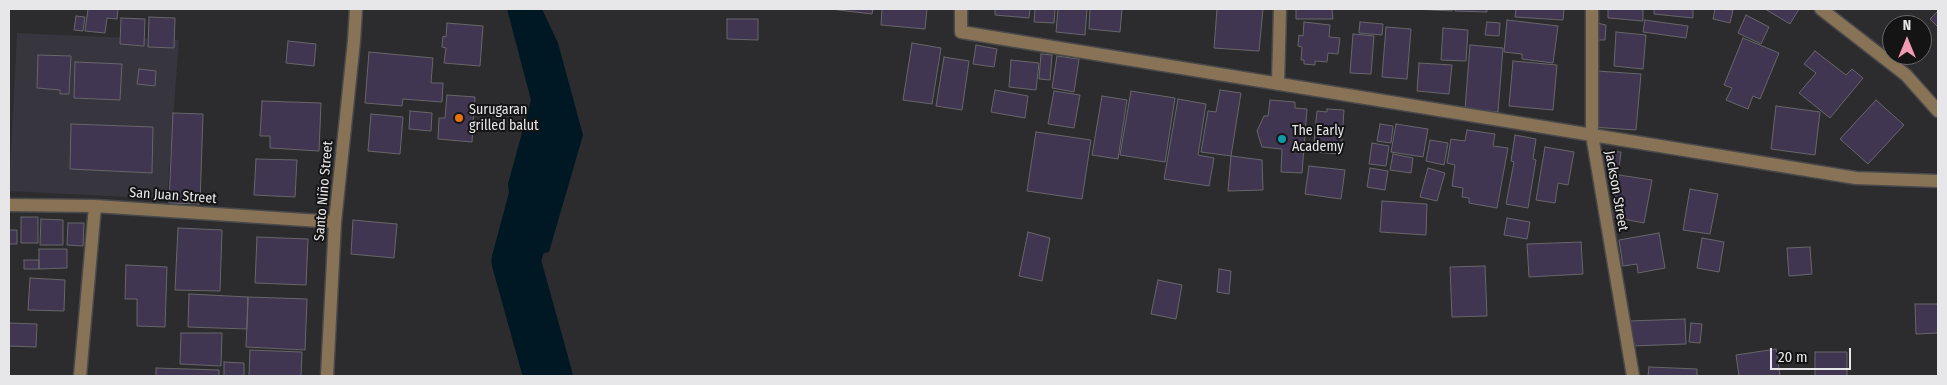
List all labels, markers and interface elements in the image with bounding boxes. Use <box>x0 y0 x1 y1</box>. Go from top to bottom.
north arrow <box>1882 15 1932 65</box>
text: N <box>1903 17 1911 34</box>
place label: Surugaran grilled balut <box>469 102 539 134</box>
marker: Surugaran grilled balut <box>453 112 465 124</box>
place label: The Early Academy <box>1292 123 1344 156</box>
marker: The Early Academy <box>1276 133 1288 145</box>
street label: Santo Niño Street <box>311 140 337 242</box>
street label: Jackson Street <box>1601 149 1631 233</box>
street label: San Juan Street <box>129 185 217 207</box>
scale bar <box>1772 338 1853 370</box>
text: 20 m <box>1778 348 1808 366</box>

